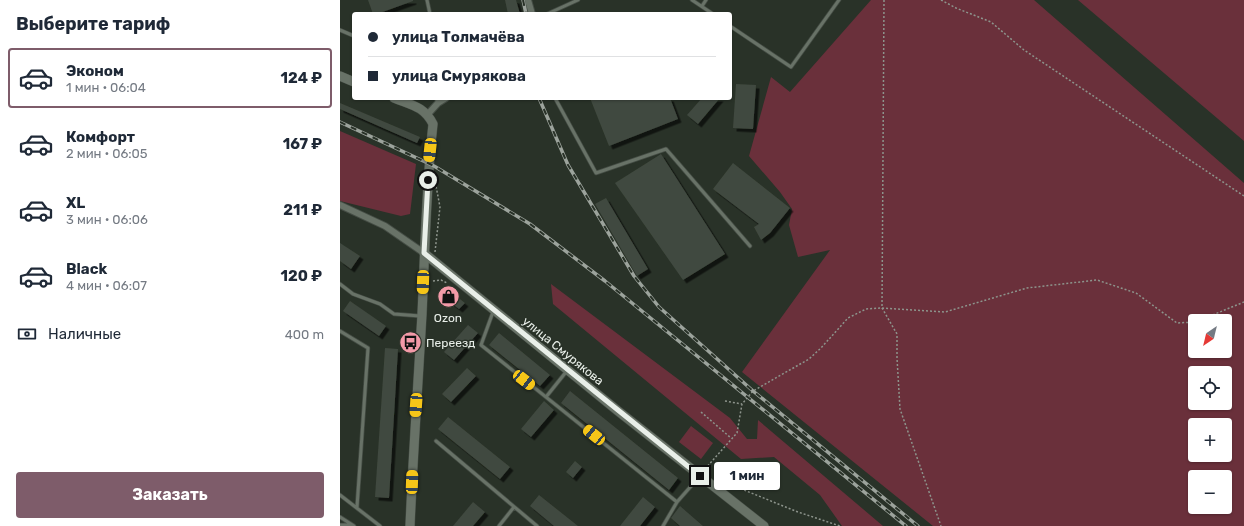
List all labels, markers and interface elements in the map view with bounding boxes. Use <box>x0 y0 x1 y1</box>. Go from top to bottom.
text: Выберите тариф <box>16 13 170 35</box>
text: улица Толмачёва <box>392 28 525 46</box>
icon: car <box>18 60 54 96</box>
text: Эконом <box>66 62 124 80</box>
text: улица Смурякова <box>392 67 526 85</box>
text: 124 ₽ <box>281 69 322 87</box>
text: 1 мин · 06:04 <box>66 80 146 95</box>
icon: car <box>18 126 54 162</box>
text: Комфорт <box>66 128 135 146</box>
text: 167 ₽ <box>283 135 322 153</box>
car <box>423 137 437 163</box>
text: 2 мин · 06:05 <box>66 146 148 161</box>
route start <box>419 171 437 189</box>
icon: car <box>18 192 54 228</box>
text: XL <box>66 194 85 212</box>
text: 211 ₽ <box>283 201 322 219</box>
text: 3 мин · 06:06 <box>66 212 148 227</box>
icon: car <box>18 258 54 294</box>
text: Black <box>66 260 107 278</box>
text: 120 ₽ <box>281 267 322 285</box>
car <box>417 270 429 294</box>
text: 4 мин · 06:07 <box>66 278 147 293</box>
shop icon: Ozon <box>435 284 461 310</box>
place label: Ozon <box>434 311 462 325</box>
street label: улица Смурякова <box>520 314 606 388</box>
north arrow <box>1188 314 1232 358</box>
map controls <box>1188 314 1232 514</box>
icon: cash <box>16 323 38 345</box>
text: Наличные <box>48 325 121 343</box>
text: 400 m <box>285 327 324 342</box>
bus stop icon: Переезд <box>398 330 424 356</box>
place label: Переезд <box>426 336 475 350</box>
button: locate <box>1188 366 1232 410</box>
car <box>511 368 537 392</box>
car <box>409 393 423 417</box>
button: + <box>1188 418 1232 462</box>
car <box>581 423 607 447</box>
callout: 1 мин <box>714 462 780 490</box>
route end <box>691 467 709 485</box>
text: 1 мин <box>729 468 765 483</box>
car <box>406 470 418 494</box>
button: − <box>1188 470 1232 514</box>
button: Заказать <box>16 472 324 518</box>

